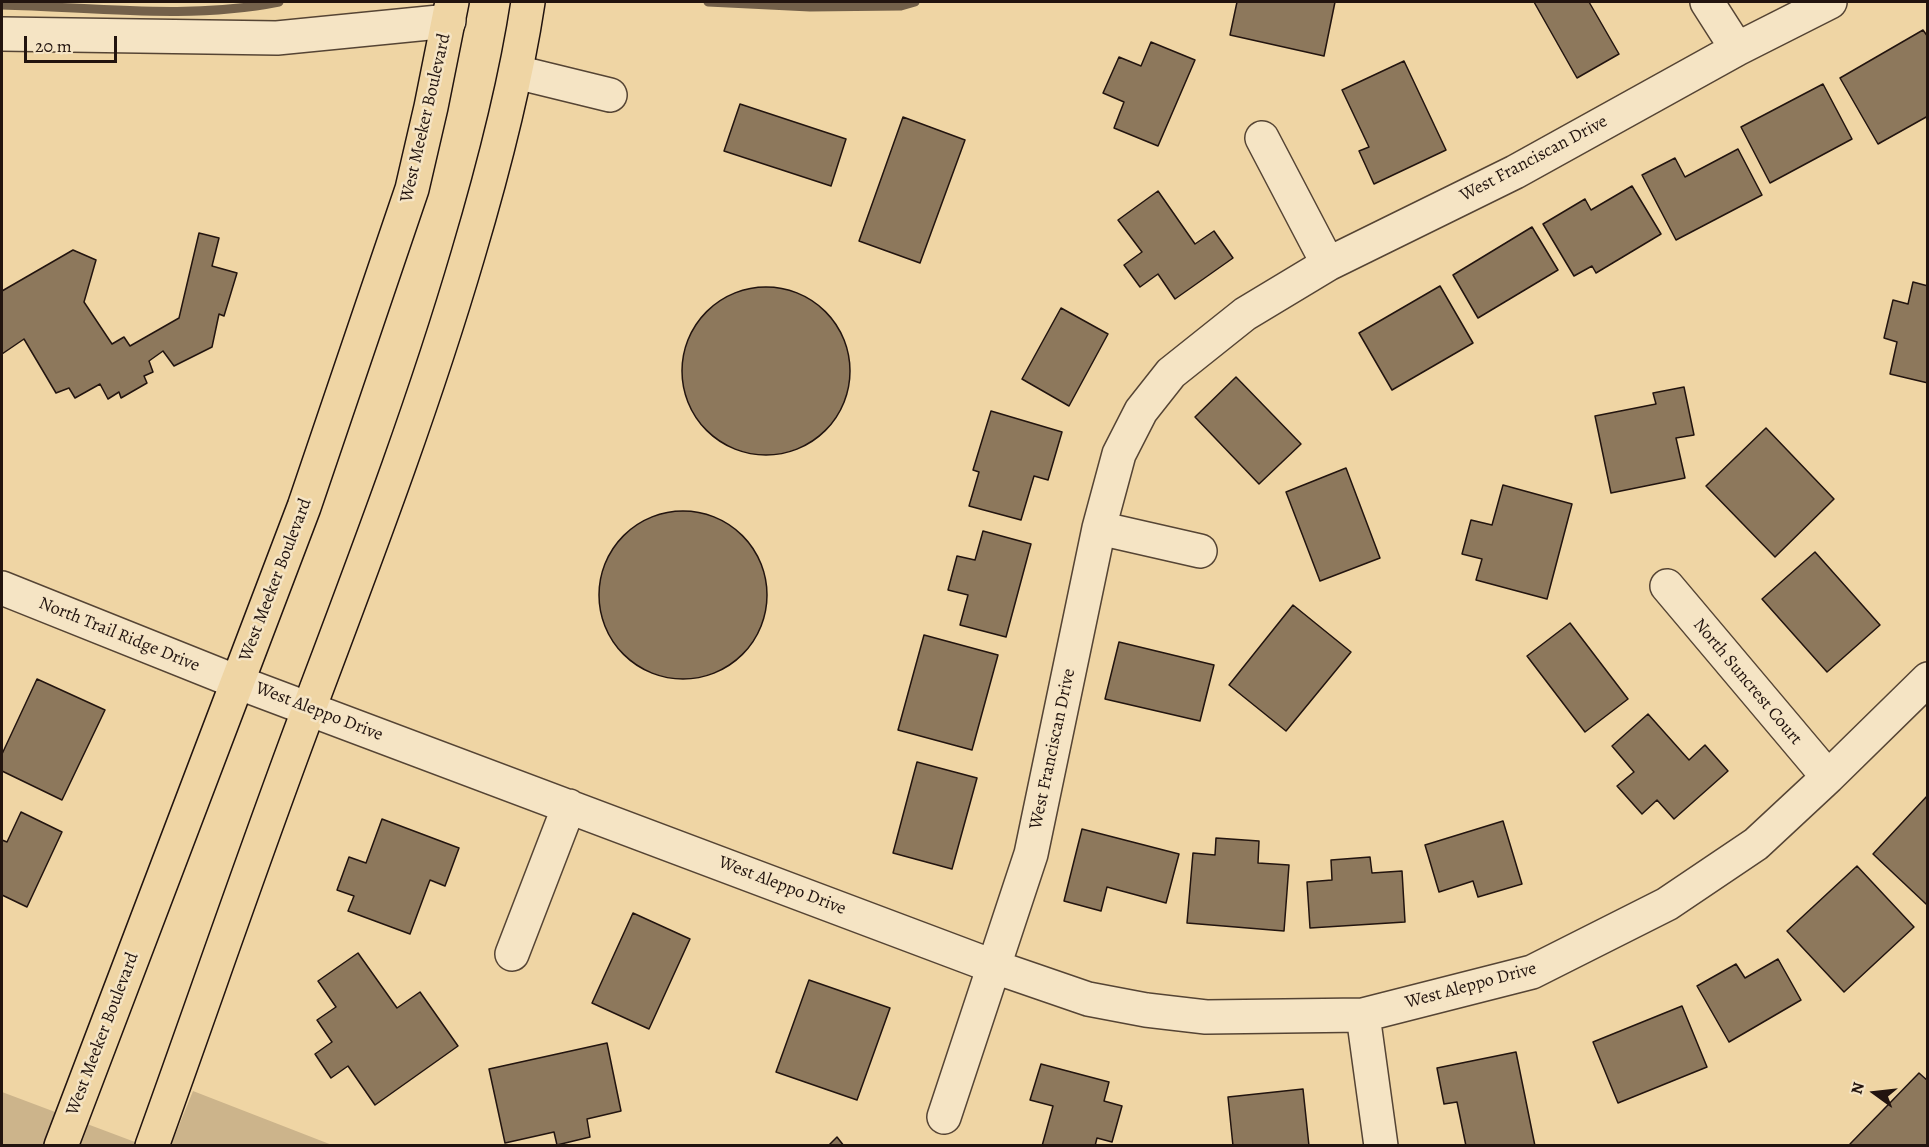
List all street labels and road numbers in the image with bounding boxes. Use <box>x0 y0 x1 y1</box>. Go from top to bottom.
street label: West Meeker Boulevard <box>396 31 456 205</box>
street label: West Franciscan Drive <box>1457 111 1611 207</box>
street label: West Meeker Boulevard <box>235 496 317 664</box>
street label: North Trail Ridge Drive <box>35 593 203 677</box>
street label: North Suncrest Court <box>1688 614 1806 750</box>
street label: West Franciscan Drive <box>1025 667 1081 831</box>
street label: West Aleppo Drive <box>252 678 386 746</box>
street label: West Aleppo Drive <box>715 852 849 920</box>
street label: West Meeker Boulevard <box>62 950 144 1118</box>
street label: West Aleppo Drive <box>1403 958 1539 1014</box>

